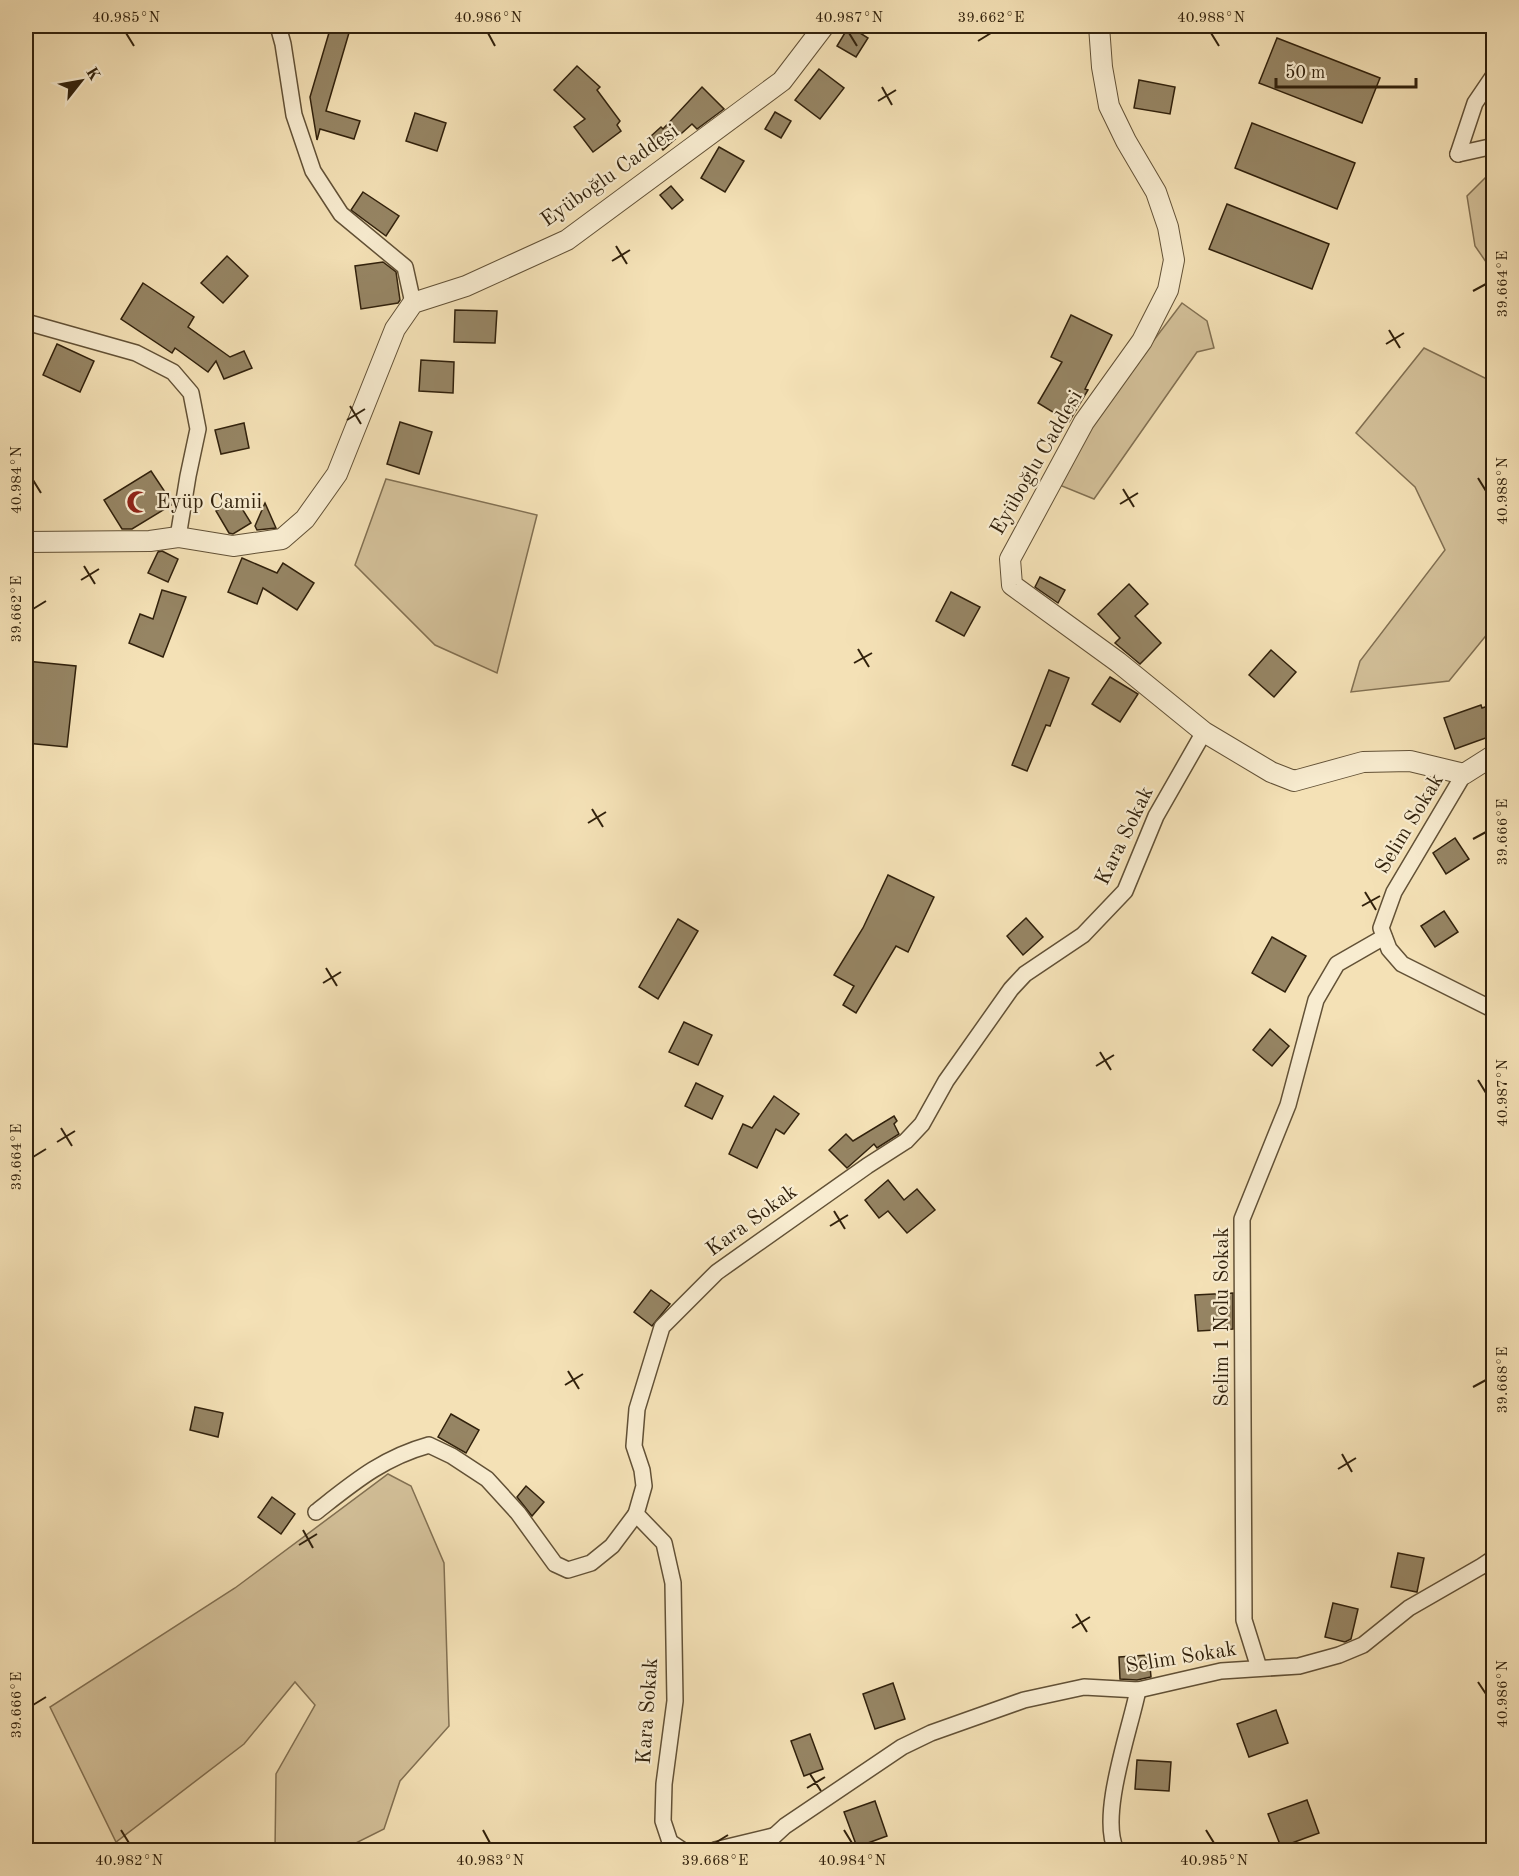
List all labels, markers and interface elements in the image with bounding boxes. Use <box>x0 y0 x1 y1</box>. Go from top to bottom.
text: 40.985°N <box>92 11 160 26</box>
text: 40.986°N <box>454 11 522 26</box>
text: 40.987°N <box>815 11 883 26</box>
text: 39.662°E <box>958 11 1024 26</box>
text: 40.988°N <box>1177 11 1245 26</box>
north arrow <box>51 51 111 111</box>
scale bar <box>1276 51 1416 89</box>
text: 50 m <box>1285 64 1325 82</box>
text: K <box>82 65 102 84</box>
street label: Eyüboğlu Caddesi <box>537 121 683 231</box>
text: 39.664°E <box>1496 251 1511 317</box>
street label: Eyüboğlu Caddesi <box>987 387 1087 539</box>
text: 40.984°N <box>10 446 25 514</box>
text: 40.988°N <box>1496 457 1511 525</box>
mosque icon: Eyüp Camii <box>125 489 151 515</box>
place label: Eyüp Camii <box>156 492 262 513</box>
text: 39.662°E <box>10 576 25 642</box>
street label: Selim Sokak <box>1372 770 1448 878</box>
street label: Kara Sokak <box>1092 783 1158 889</box>
text: 39.666°E <box>1496 799 1511 865</box>
text: 40.987°N <box>1496 1059 1511 1127</box>
text: 39.664°E <box>10 1124 25 1190</box>
street label: Kara Sokak <box>703 1181 801 1261</box>
street label: Selim 1 Nolu Sokak <box>1212 1227 1233 1407</box>
text: 39.668°E <box>1496 1347 1511 1413</box>
street label: Selim Sokak <box>1124 1639 1238 1677</box>
street label: Kara Sokak <box>634 1657 662 1765</box>
text: 40.986°N <box>1496 1660 1511 1728</box>
text: 39.666°E <box>10 1672 25 1738</box>
text: 40.982°N <box>95 1854 163 1869</box>
text: 40.983°N <box>456 1854 524 1869</box>
text: 39.668°E <box>682 1854 748 1869</box>
text: 40.984°N <box>818 1854 886 1869</box>
text: 40.985°N <box>1180 1854 1248 1869</box>

